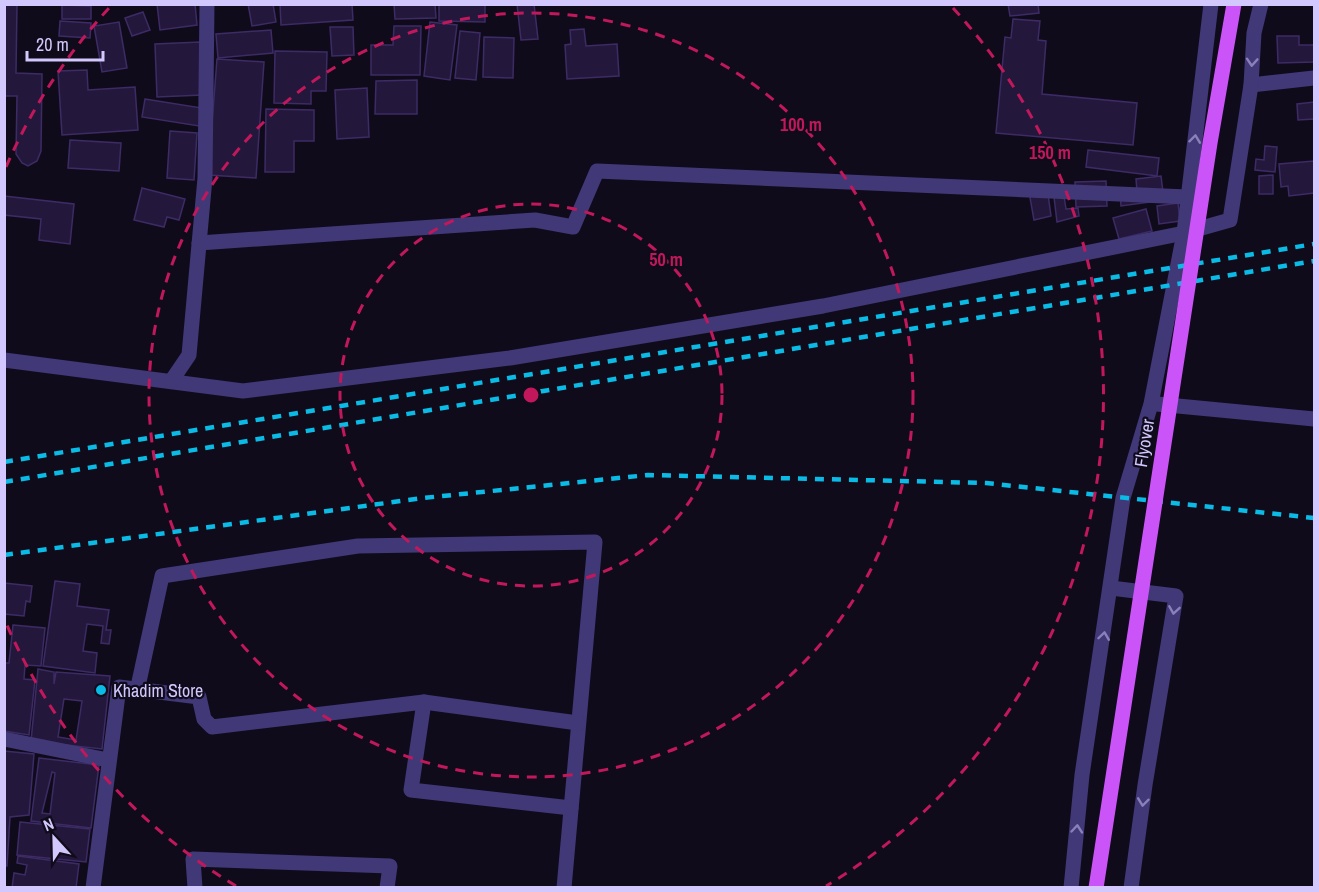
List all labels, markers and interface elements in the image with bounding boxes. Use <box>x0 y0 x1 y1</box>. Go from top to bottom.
scale bar <box>27 24 104 62</box>
text: 20 m <box>36 32 69 57</box>
one-way arrow <box>1246 58 1259 67</box>
text: 100 m <box>780 112 822 137</box>
one-way arrow <box>1188 134 1200 143</box>
text: 150 m <box>1029 140 1071 165</box>
text: 50 m <box>649 247 683 272</box>
centre of rings <box>521 385 541 405</box>
street label: Flyover <box>1128 417 1160 469</box>
one-way arrow <box>1168 604 1181 614</box>
one-way arrow <box>1098 632 1110 641</box>
place label: Khadim Store <box>113 678 203 703</box>
marker: Khadim Store <box>94 683 108 697</box>
one-way arrow <box>1137 798 1149 807</box>
north arrow <box>24 808 84 868</box>
text: N <box>40 812 57 836</box>
one-way arrow <box>1070 825 1083 834</box>

